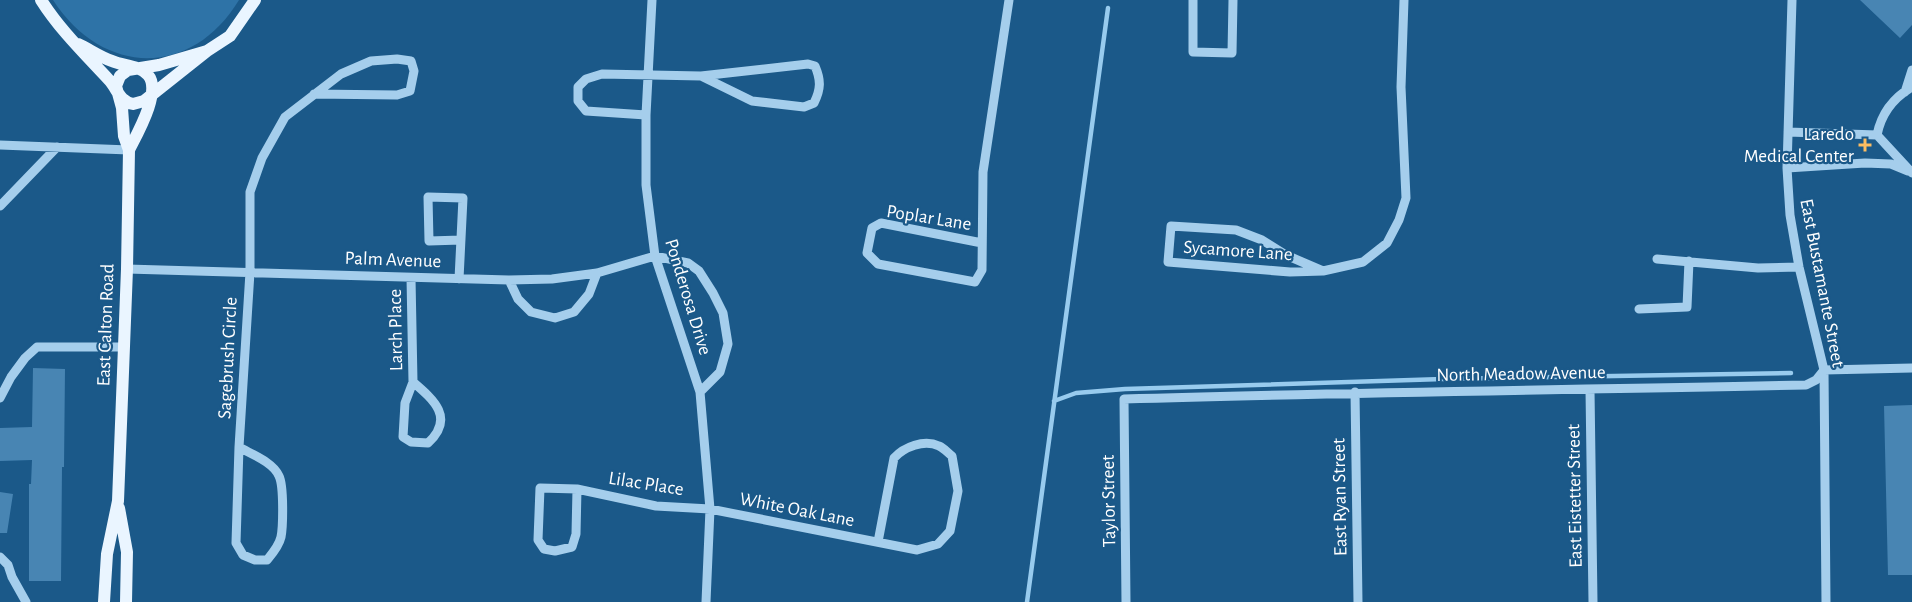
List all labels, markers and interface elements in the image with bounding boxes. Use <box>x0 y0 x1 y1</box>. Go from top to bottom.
place label: Laredo Medical Center <box>1744 125 1854 166</box>
marker: Laredo Medical Center <box>1858 138 1872 152</box>
street label: East Bustamante Street <box>1796 197 1848 369</box>
street label: Poplar Lane <box>885 202 973 234</box>
street label: Ponderosa Drive <box>661 237 715 357</box>
street label: Sycamore Lane <box>1183 238 1293 264</box>
street label: Palm Avenue <box>344 249 442 271</box>
street label: East Calton Road <box>94 263 118 387</box>
street label: Larch Place <box>386 289 406 371</box>
street label: Sagebrush Circle <box>215 296 241 420</box>
street label: North Meadow Avenue <box>1436 363 1606 385</box>
street label: East Eistetter Street <box>1564 424 1586 568</box>
street label: East Ryan Street <box>1329 438 1351 556</box>
street label: Taylor Street <box>1099 455 1119 547</box>
street label: Lilac Place <box>607 469 685 499</box>
street label: White Oak Lane <box>738 490 856 530</box>

